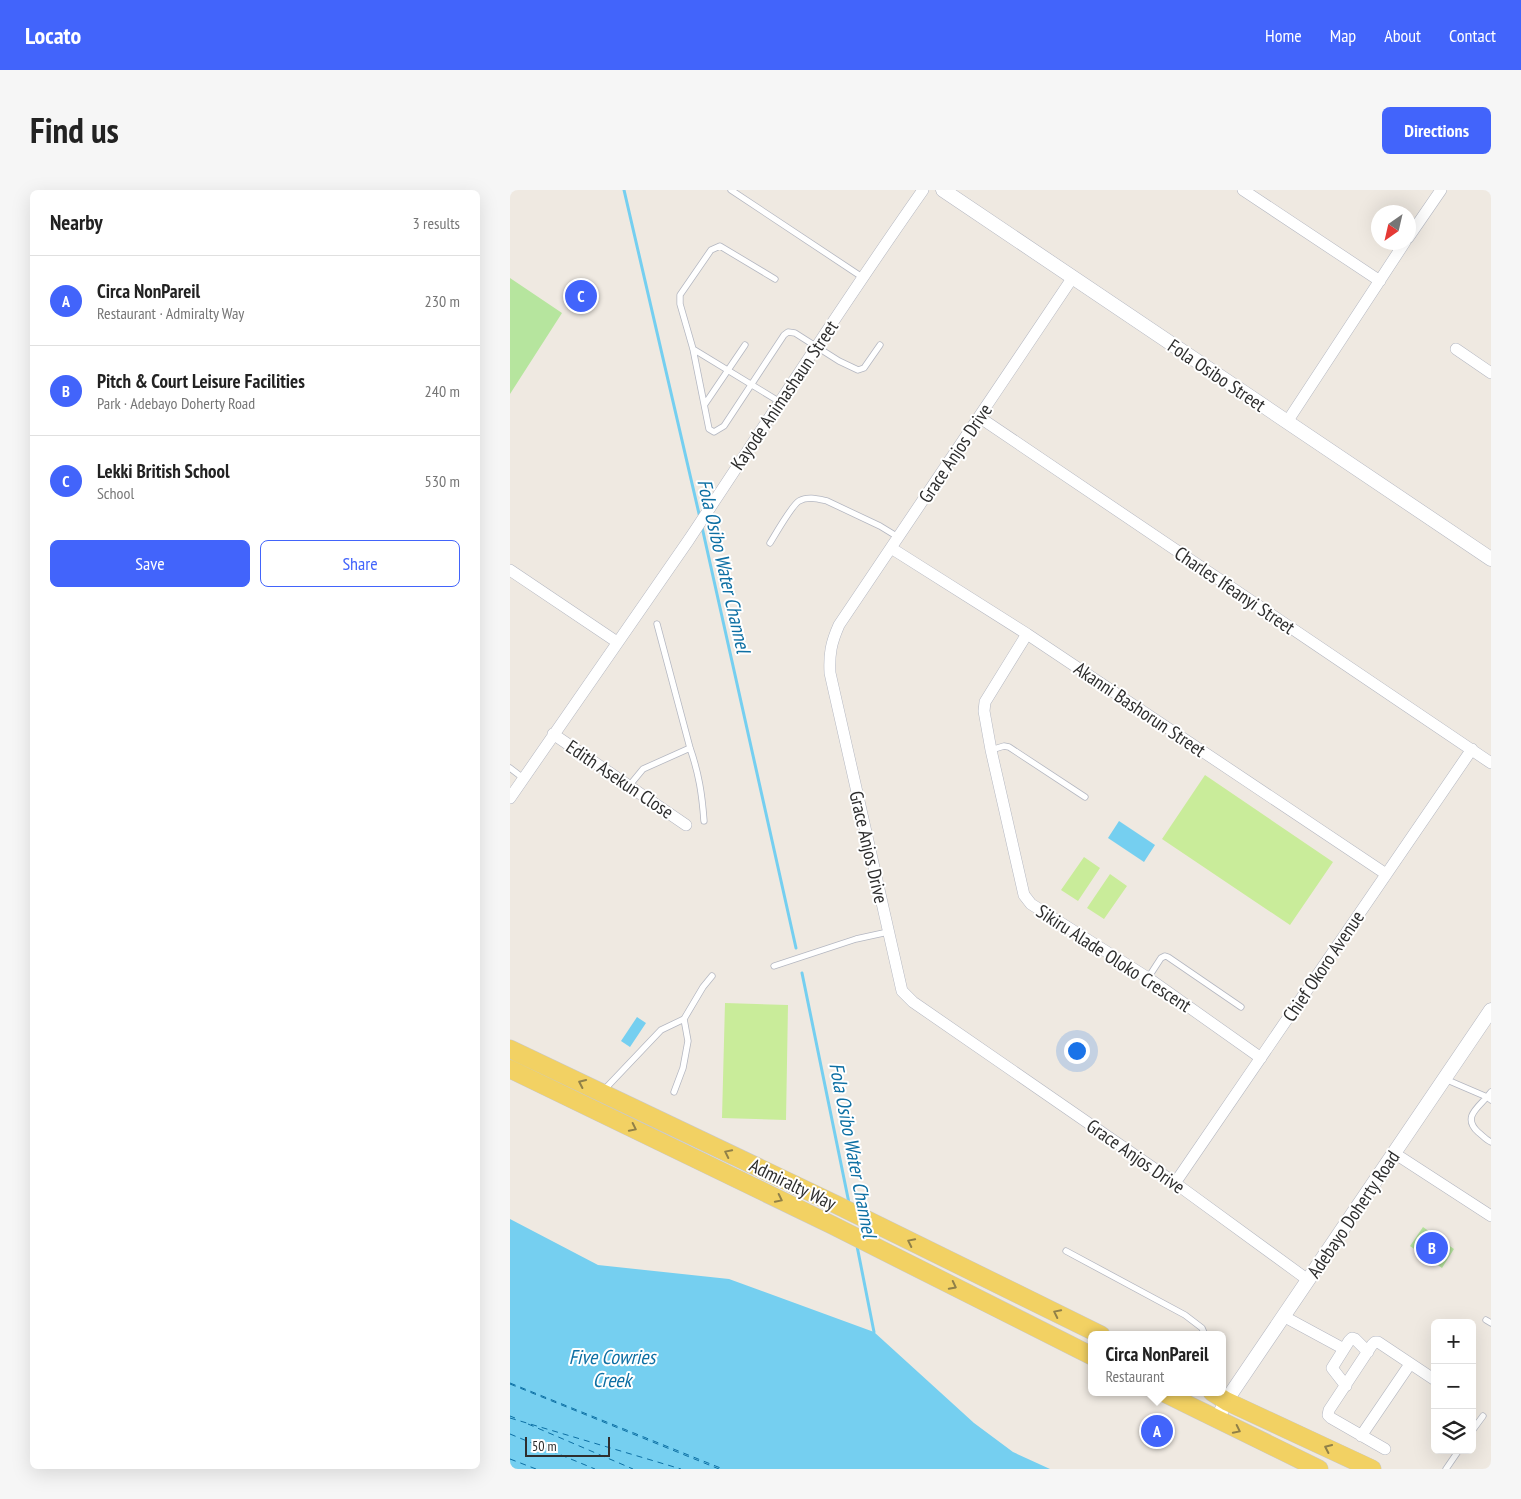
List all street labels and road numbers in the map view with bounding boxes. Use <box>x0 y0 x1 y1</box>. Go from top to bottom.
street label: Kayode Animashaun Street <box>725 315 843 474</box>
street label: Fola Osibo Street <box>1163 333 1271 417</box>
street label: Grace Anjos Drive <box>913 399 997 507</box>
street label: Charles Ifeanyi Street <box>1170 541 1300 640</box>
street label: Akanni Bashorun Street <box>1070 656 1211 762</box>
street label: Edith Asekun Close <box>562 734 678 824</box>
street label: Grace Anjos Drive <box>844 788 894 906</box>
street label: Sikiru Alade Oloko Crescent <box>1032 899 1197 1018</box>
street label: Chief Okoro Avenue <box>1277 906 1369 1026</box>
street label: Grace Anjos Drive <box>1082 1113 1190 1199</box>
street label: Adebayo Doherty Road <box>1302 1146 1404 1282</box>
street label: Admiralty Way <box>746 1153 841 1216</box>

